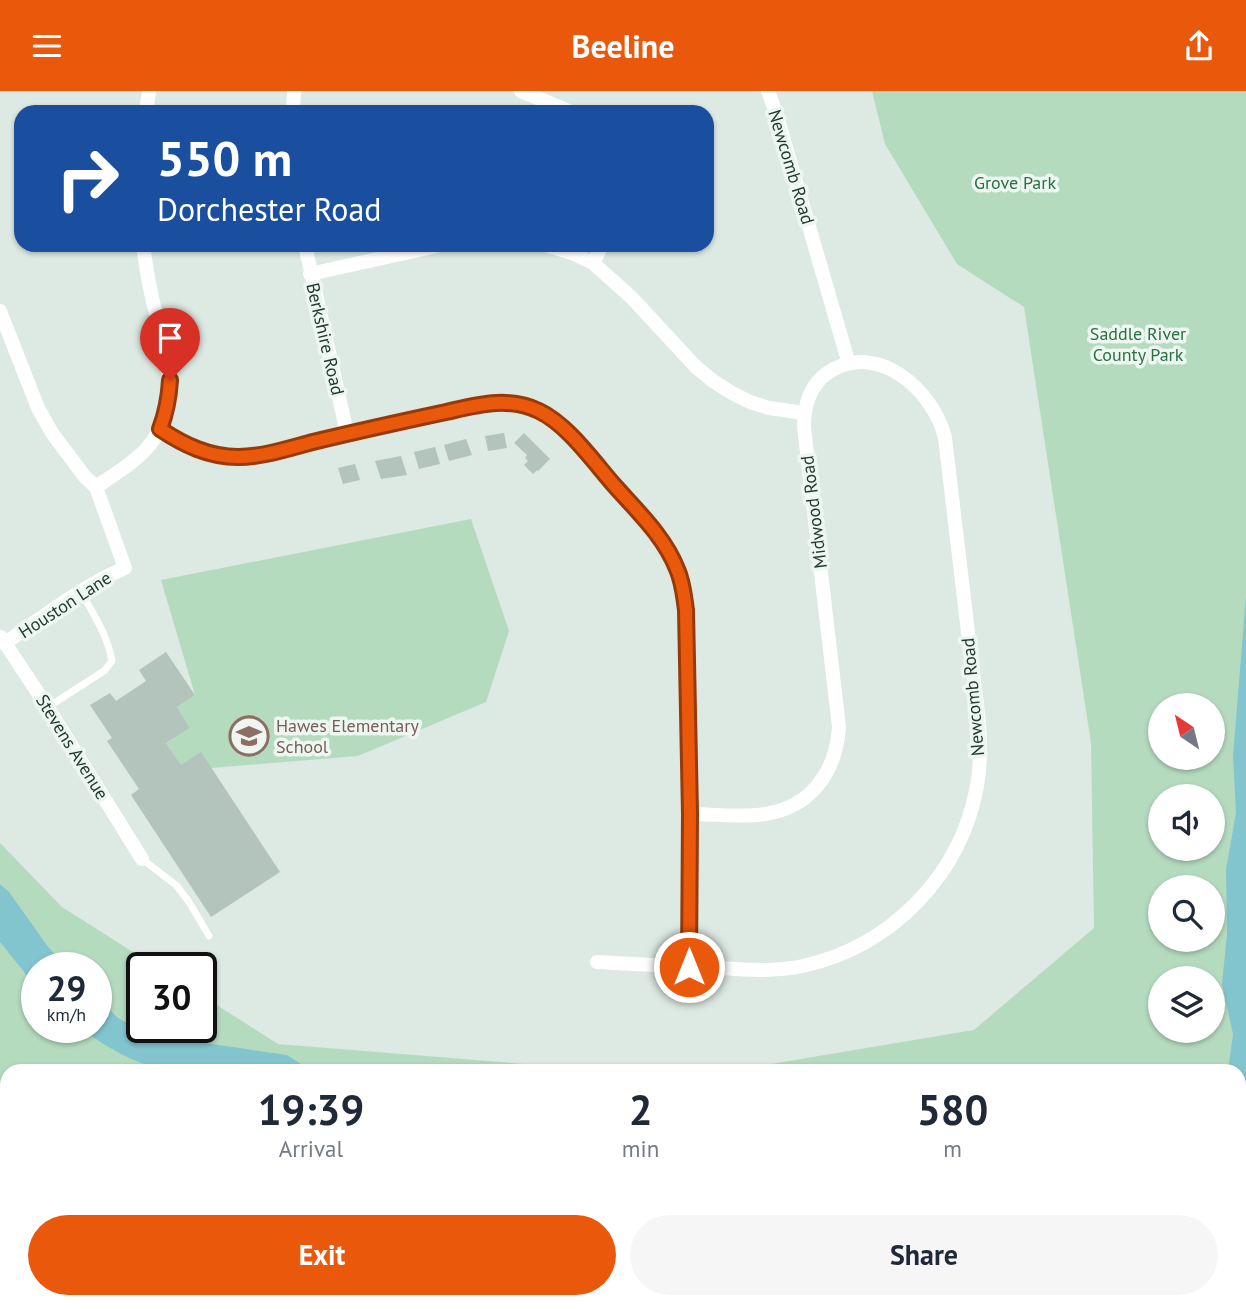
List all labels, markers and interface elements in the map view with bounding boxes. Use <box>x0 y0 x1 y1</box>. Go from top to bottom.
text: Beeline <box>572 25 674 67</box>
icon: menu <box>28 27 66 65</box>
icon: share <box>1180 27 1218 65</box>
street label: Newcomb Road <box>763 107 820 227</box>
text: 550 m <box>157 126 292 190</box>
icon: right <box>42 133 133 224</box>
park label: Grove Park <box>974 171 1056 194</box>
text: Dorchester Road <box>157 188 382 230</box>
street label: Berkshire Road <box>301 280 350 397</box>
pin <box>140 308 200 380</box>
icon: arrive <box>151 319 189 357</box>
park label: Saddle River County Park <box>1090 322 1186 366</box>
street label: Midwood Road <box>795 454 832 570</box>
street label: Houston Lane <box>14 566 115 643</box>
street label: Newcomb Road <box>956 637 989 757</box>
street label: Stevens Avenue <box>31 690 114 804</box>
north arrow <box>1148 693 1225 770</box>
map controls <box>1148 693 1225 1043</box>
place label: Hawes Elementary School <box>276 714 419 758</box>
school or university icon: Hawes Elementary School <box>228 715 270 757</box>
button: sound <box>1148 784 1225 861</box>
button: search <box>1148 875 1225 952</box>
position arrow <box>652 930 726 1004</box>
speed limit sign: 30 <box>126 952 217 1043</box>
text: 29 <box>47 965 86 1011</box>
button: layers <box>1148 966 1225 1043</box>
text: km/h <box>47 1003 86 1026</box>
text: 19:39 <box>258 1082 364 1137</box>
text: 2 <box>629 1082 652 1137</box>
text: 580 <box>917 1082 988 1137</box>
text: Arrival <box>279 1134 343 1163</box>
text: min <box>622 1134 659 1163</box>
text: m <box>943 1134 962 1163</box>
button: Exit <box>28 1215 616 1295</box>
button: Share <box>630 1215 1218 1295</box>

